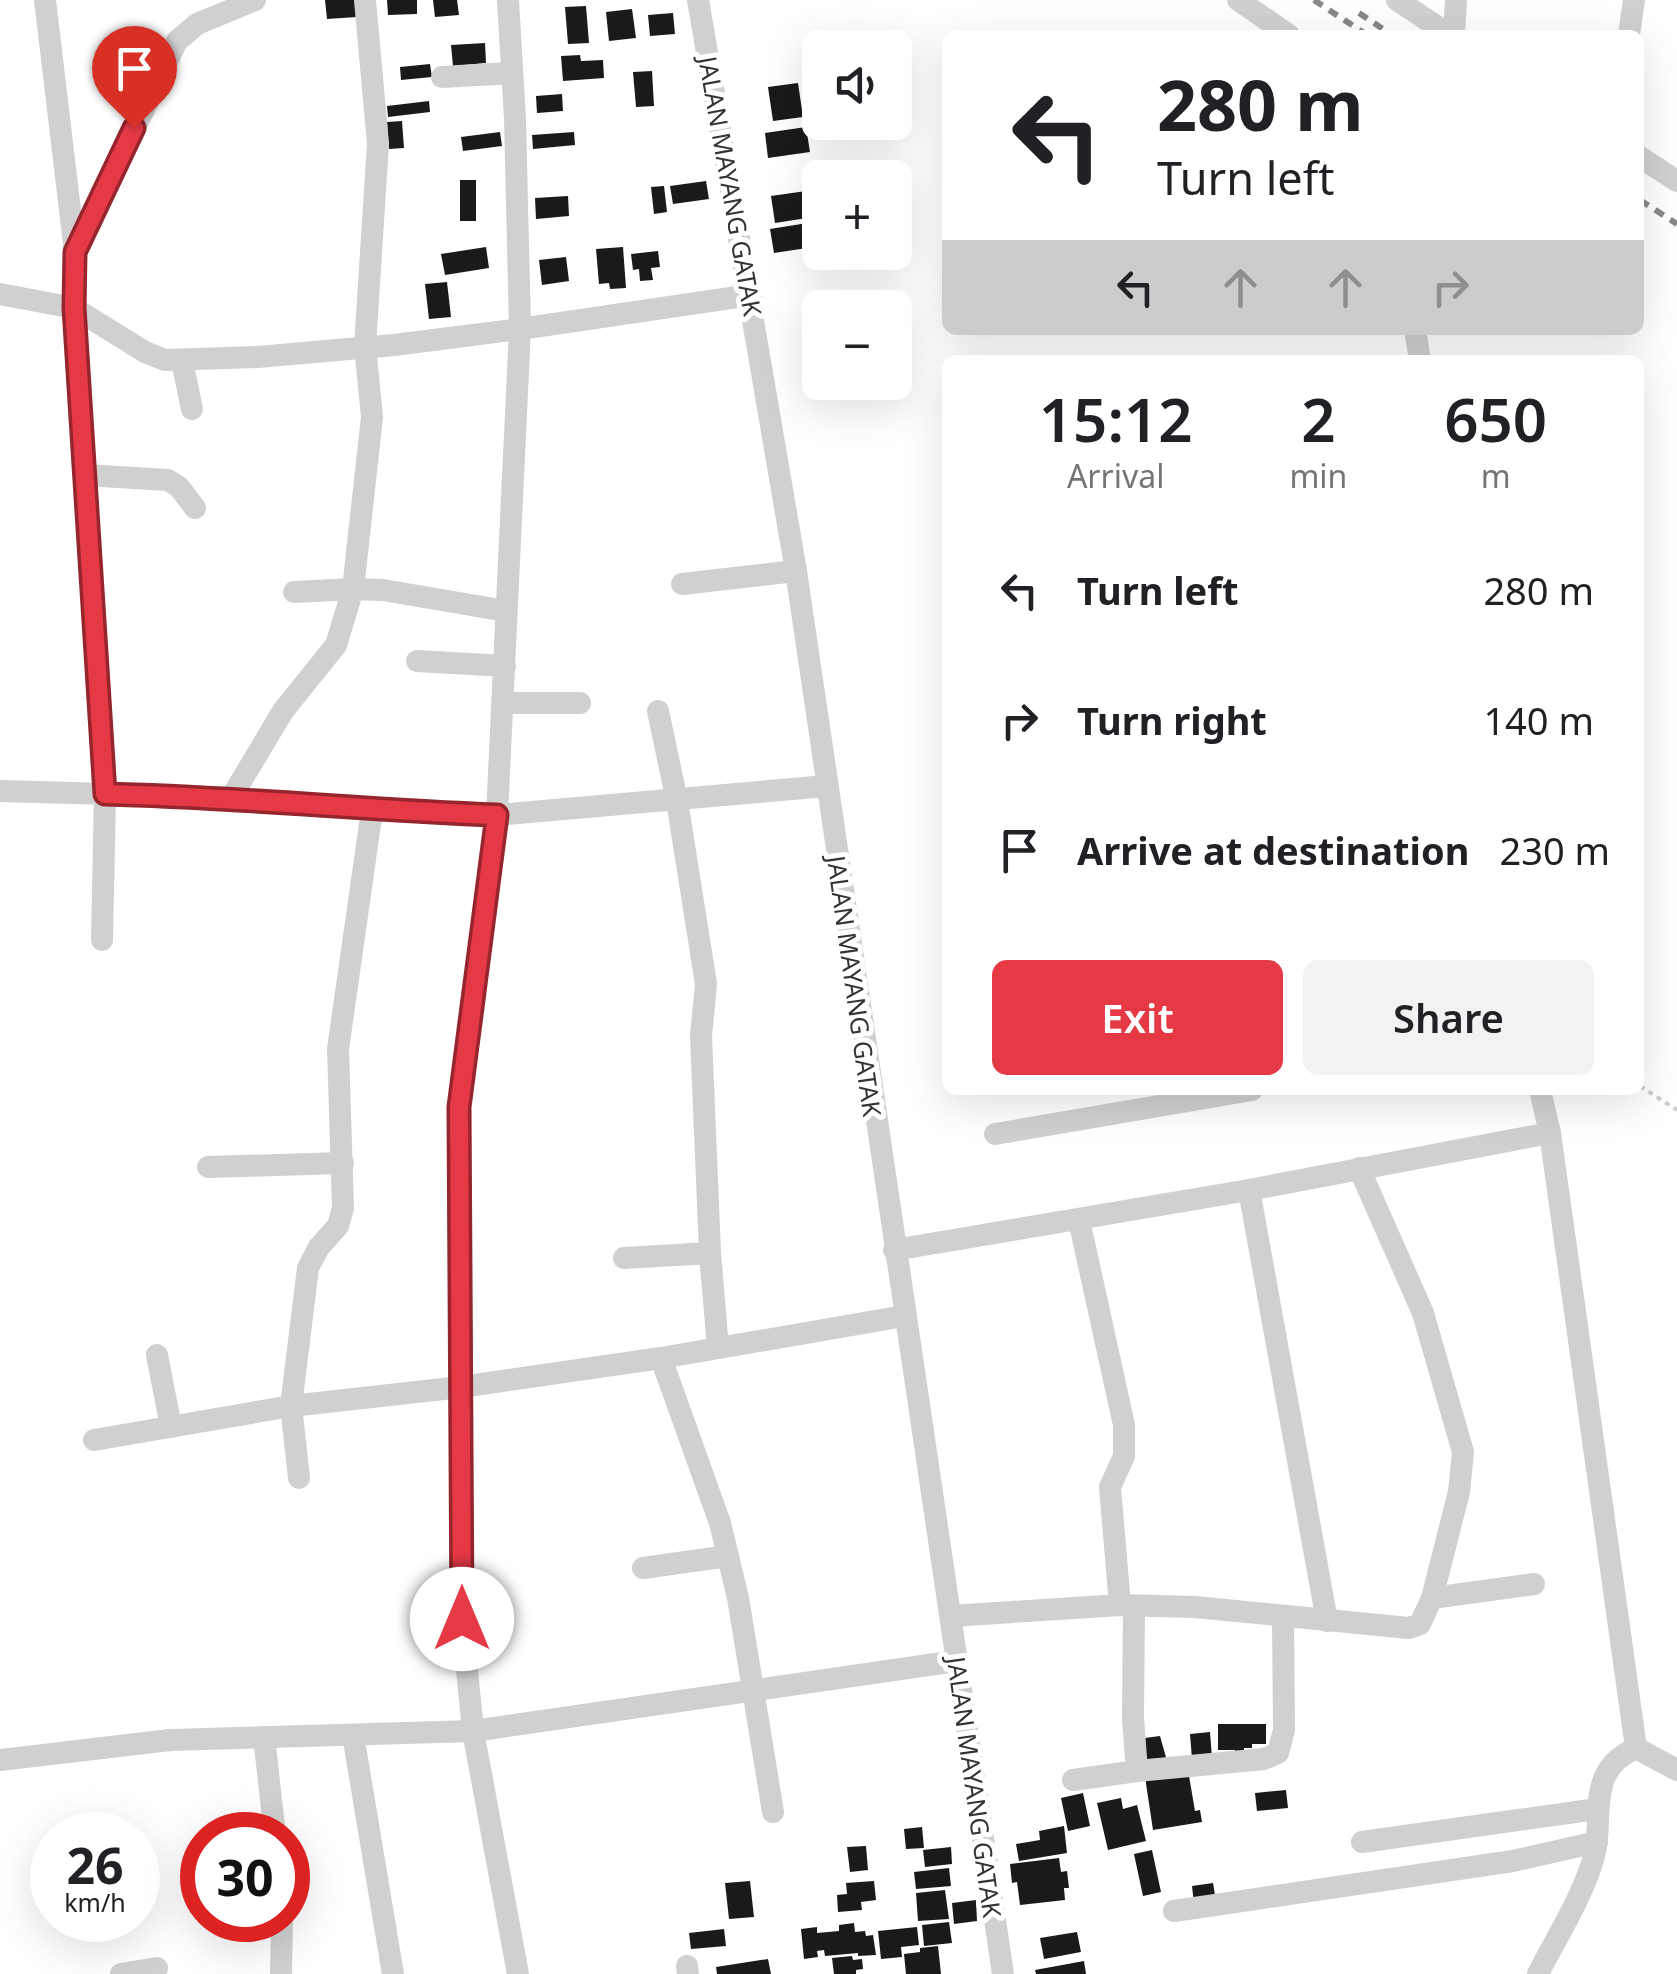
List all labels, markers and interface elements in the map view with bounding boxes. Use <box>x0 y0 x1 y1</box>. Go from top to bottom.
pin <box>92 26 177 129</box>
map controls <box>802 30 912 400</box>
button: sound <box>802 30 912 140</box>
icon: arrive <box>107 41 162 96</box>
street label: JALAN MAYANG GATAK <box>691 52 771 319</box>
text: 280 m <box>1157 56 1364 152</box>
icon: left <box>992 70 1122 200</box>
text: Turn left <box>1157 147 1334 208</box>
button: + <box>802 160 912 270</box>
icon: left <box>1108 260 1163 315</box>
icon: ahead <box>1213 260 1268 315</box>
icon: ahead <box>1318 260 1373 315</box>
icon: right <box>1423 260 1478 315</box>
button: − <box>802 290 912 400</box>
text: 15:12 <box>1039 378 1193 460</box>
text: 2 <box>1301 378 1336 460</box>
text: 650 <box>1444 378 1547 460</box>
text: Arrival <box>1067 454 1165 497</box>
text: min <box>1289 454 1347 497</box>
text: m <box>1481 454 1511 497</box>
icon: left <box>992 563 1047 618</box>
text: Turn left <box>1077 564 1239 616</box>
text: 280 m <box>1483 564 1594 616</box>
icon: right <box>992 693 1047 748</box>
text: Turn right <box>1077 694 1267 746</box>
text: 140 m <box>1483 694 1594 746</box>
icon: arrive <box>992 823 1047 878</box>
text: Arrive at destination <box>1077 824 1469 876</box>
text: 230 m <box>1499 824 1610 876</box>
street label: JALAN MAYANG GATAK <box>820 851 890 1119</box>
button: Exit <box>992 960 1283 1075</box>
button: Share <box>1303 960 1594 1075</box>
position arrow <box>410 1567 514 1671</box>
street label: JALAN MAYANG GATAK <box>940 1652 1010 1920</box>
speed limit sign: 30 <box>180 1812 310 1942</box>
text: 26 <box>66 1831 124 1899</box>
text: km/h <box>64 1885 126 1919</box>

